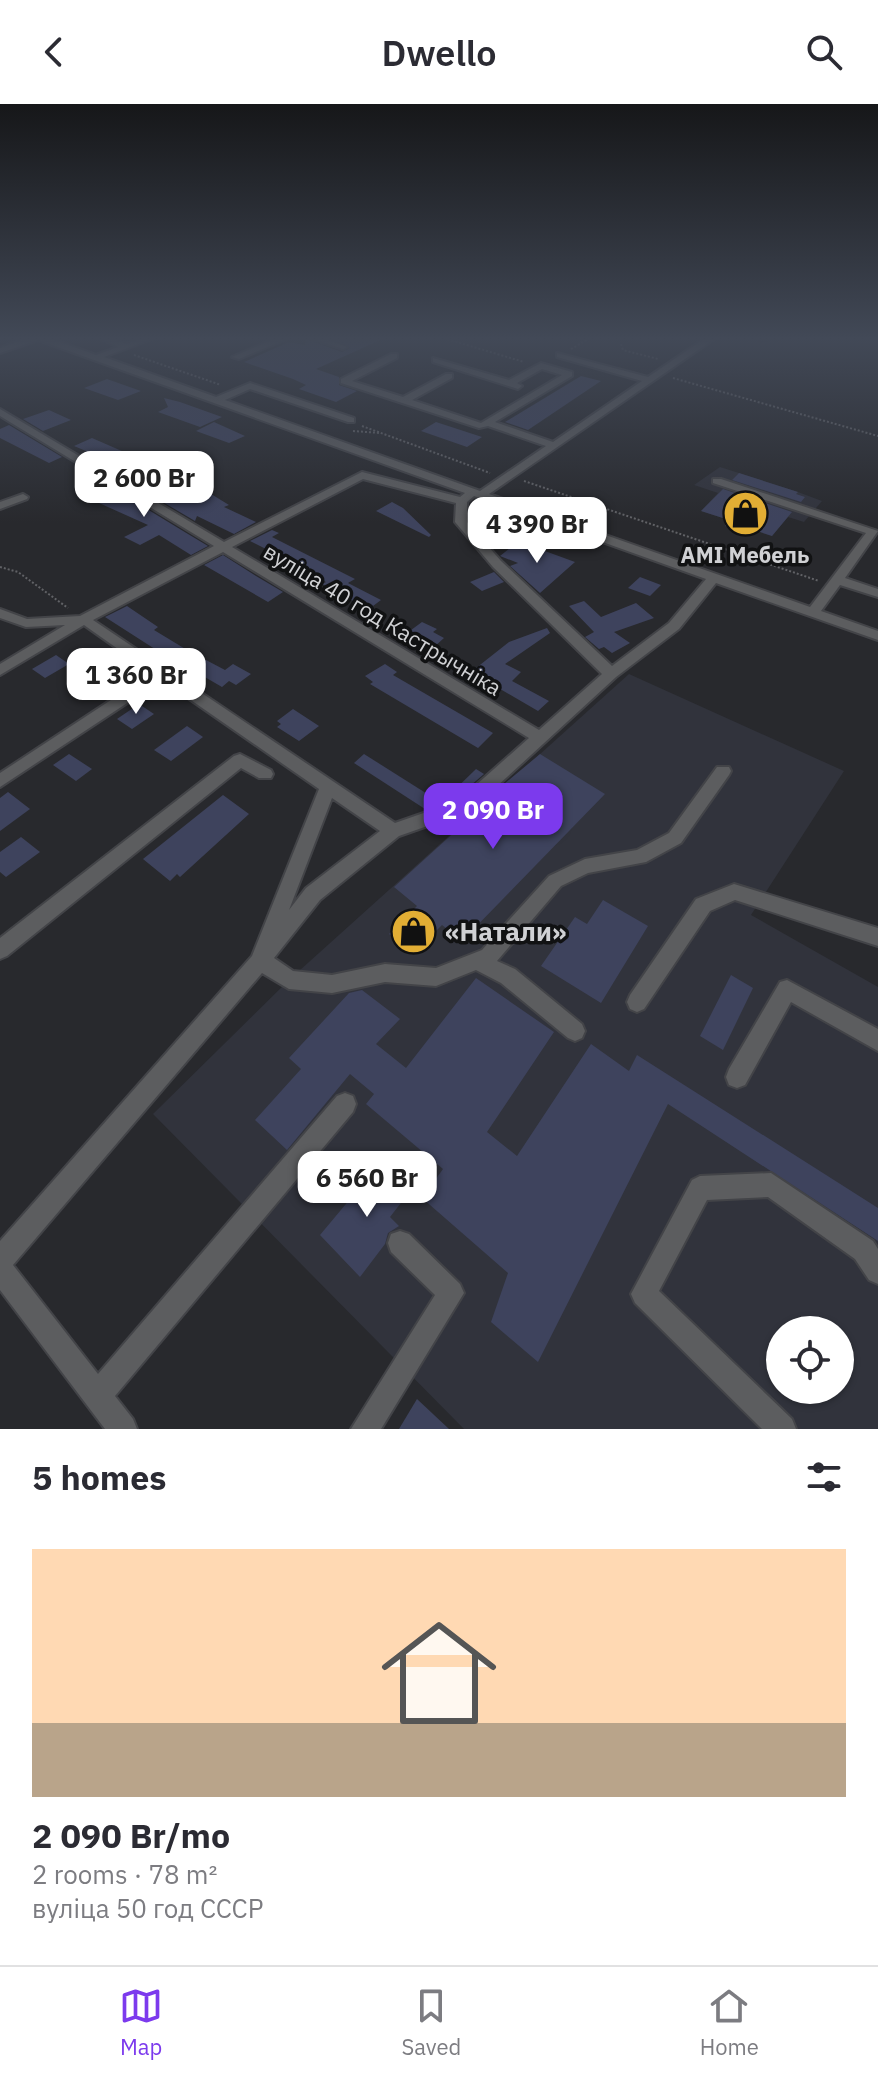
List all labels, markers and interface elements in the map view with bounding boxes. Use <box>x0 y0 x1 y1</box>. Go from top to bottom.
text: Dwello <box>381 29 497 76</box>
icon: back <box>32 30 76 74</box>
icon: search <box>802 30 846 74</box>
pin: 2 600 Br <box>61 451 227 519</box>
text: 2 600 Br <box>93 460 195 494</box>
shop icon: AMI Мебель <box>721 489 769 537</box>
pin: 4 390 Br <box>454 497 620 565</box>
text: 4 390 Br <box>486 506 588 540</box>
street label: вуліца 40 год Кастрычніка <box>259 536 507 702</box>
place label: AMI Мебель <box>681 540 809 569</box>
pin: 1 360 Br <box>53 648 219 716</box>
text: 1 360 Br <box>85 657 187 691</box>
pin: 2 090 Br <box>410 783 576 851</box>
text: 2 090 Br <box>442 792 544 826</box>
shop icon: «Натали» <box>390 907 438 955</box>
place label: «Натали» <box>445 914 566 948</box>
pin: 6 560 Br <box>284 1151 450 1219</box>
text: 6 560 Br <box>316 1160 418 1194</box>
map controls <box>766 1316 854 1404</box>
button: locate <box>766 1316 854 1404</box>
text: 5 homes <box>32 1455 167 1499</box>
icon: filters <box>802 1455 846 1499</box>
icon: home <box>367 1601 511 1745</box>
text: 2 090 Br/mo <box>32 1813 230 1857</box>
text: 2 rooms · 78 m² <box>32 1857 217 1891</box>
text: вуліца 50 год СССР <box>32 1891 264 1925</box>
tab: Map <box>119 1984 163 2061</box>
tab: Saved <box>401 1984 461 2061</box>
tab: Home <box>700 1984 759 2061</box>

